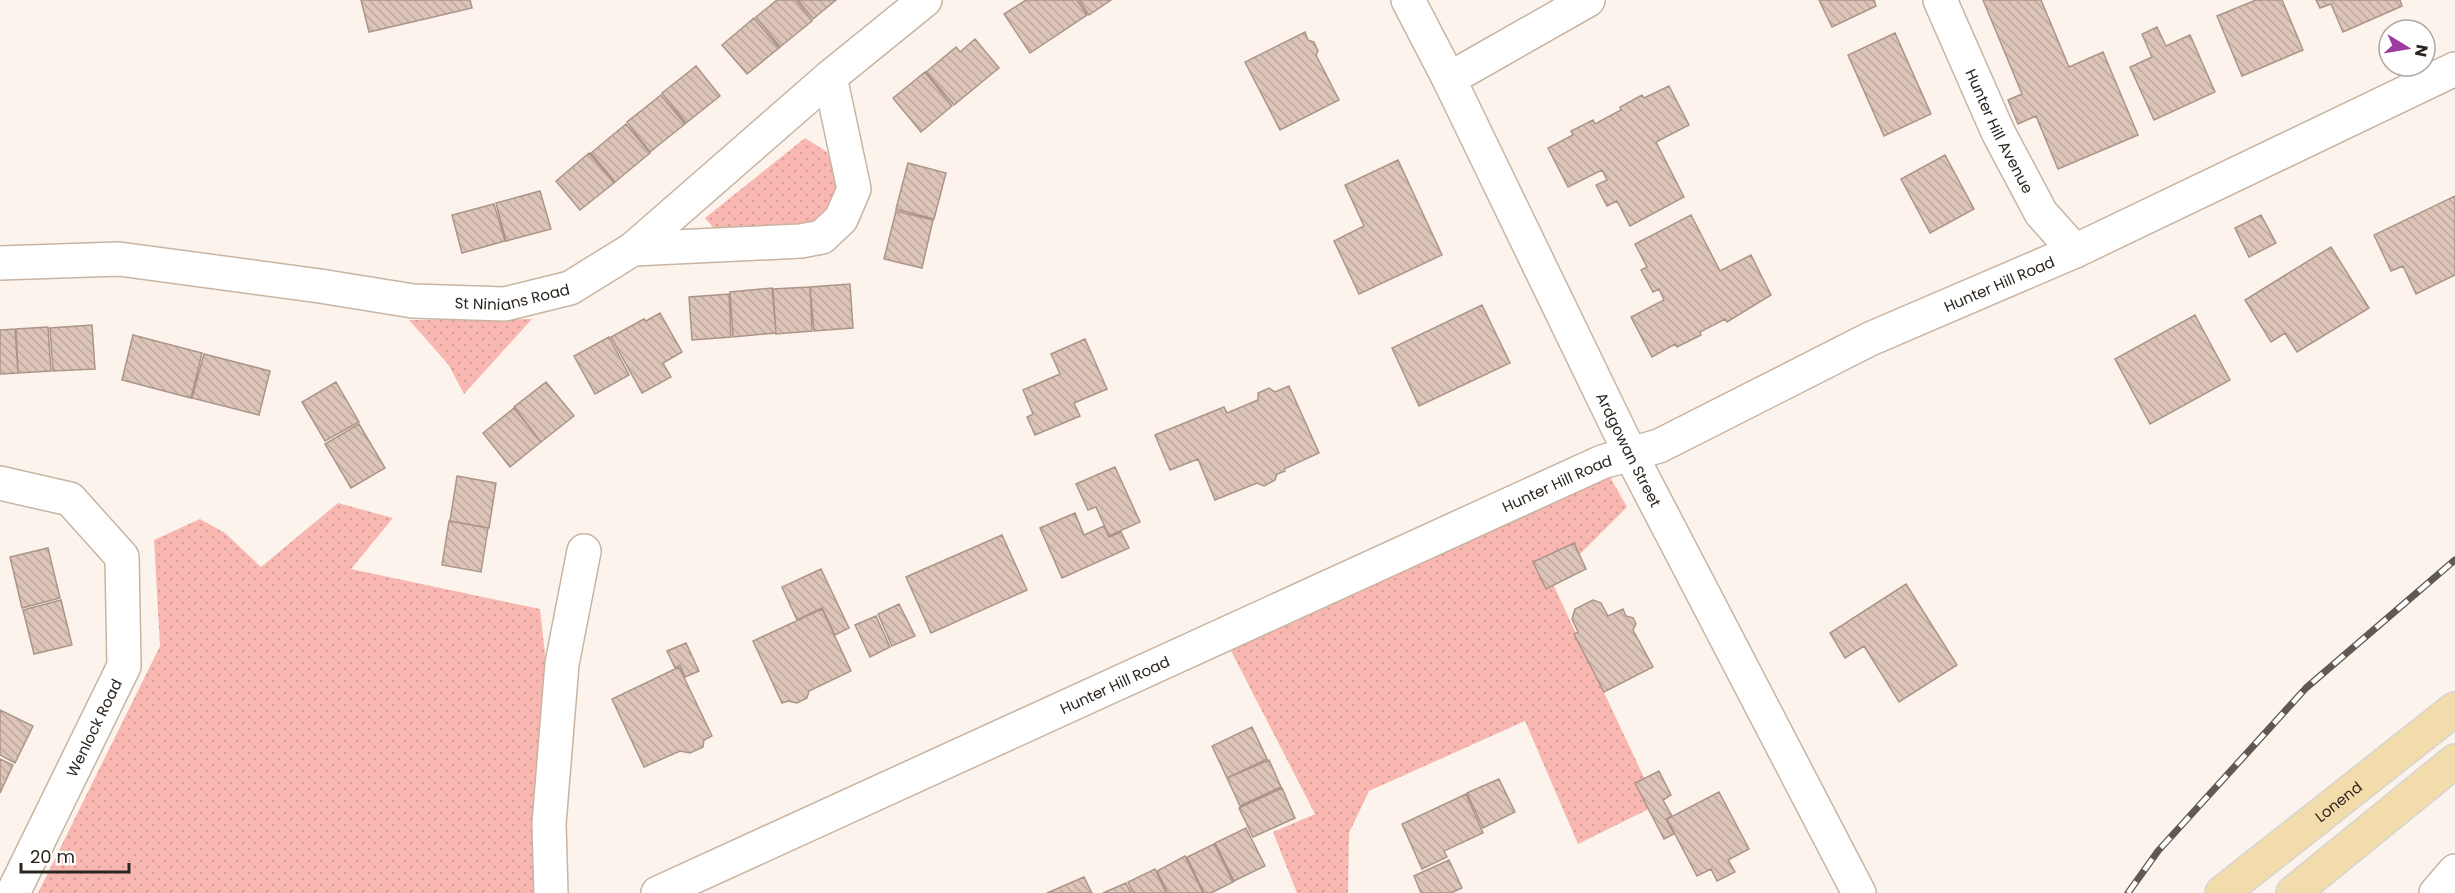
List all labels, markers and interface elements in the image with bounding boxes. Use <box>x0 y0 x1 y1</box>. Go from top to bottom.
north arrow <box>2377 18 2437 78</box>
text: N <box>2409 43 2434 59</box>
street label: Hunter Hill Avenue <box>1961 65 2039 197</box>
street label: Hunter Hill Road <box>1940 251 2058 317</box>
street label: St Ninians Road <box>454 278 572 315</box>
street label: Ardgowan Street <box>1592 389 1667 511</box>
street label: Hunter Hill Road <box>1498 449 1614 517</box>
street label: Hunter Hill Road <box>1056 650 1173 719</box>
street label: Wenlock Road <box>61 675 127 781</box>
street label: Lonend <box>2310 776 2366 826</box>
scale bar <box>21 836 129 874</box>
text: 20 m <box>30 844 75 869</box>

